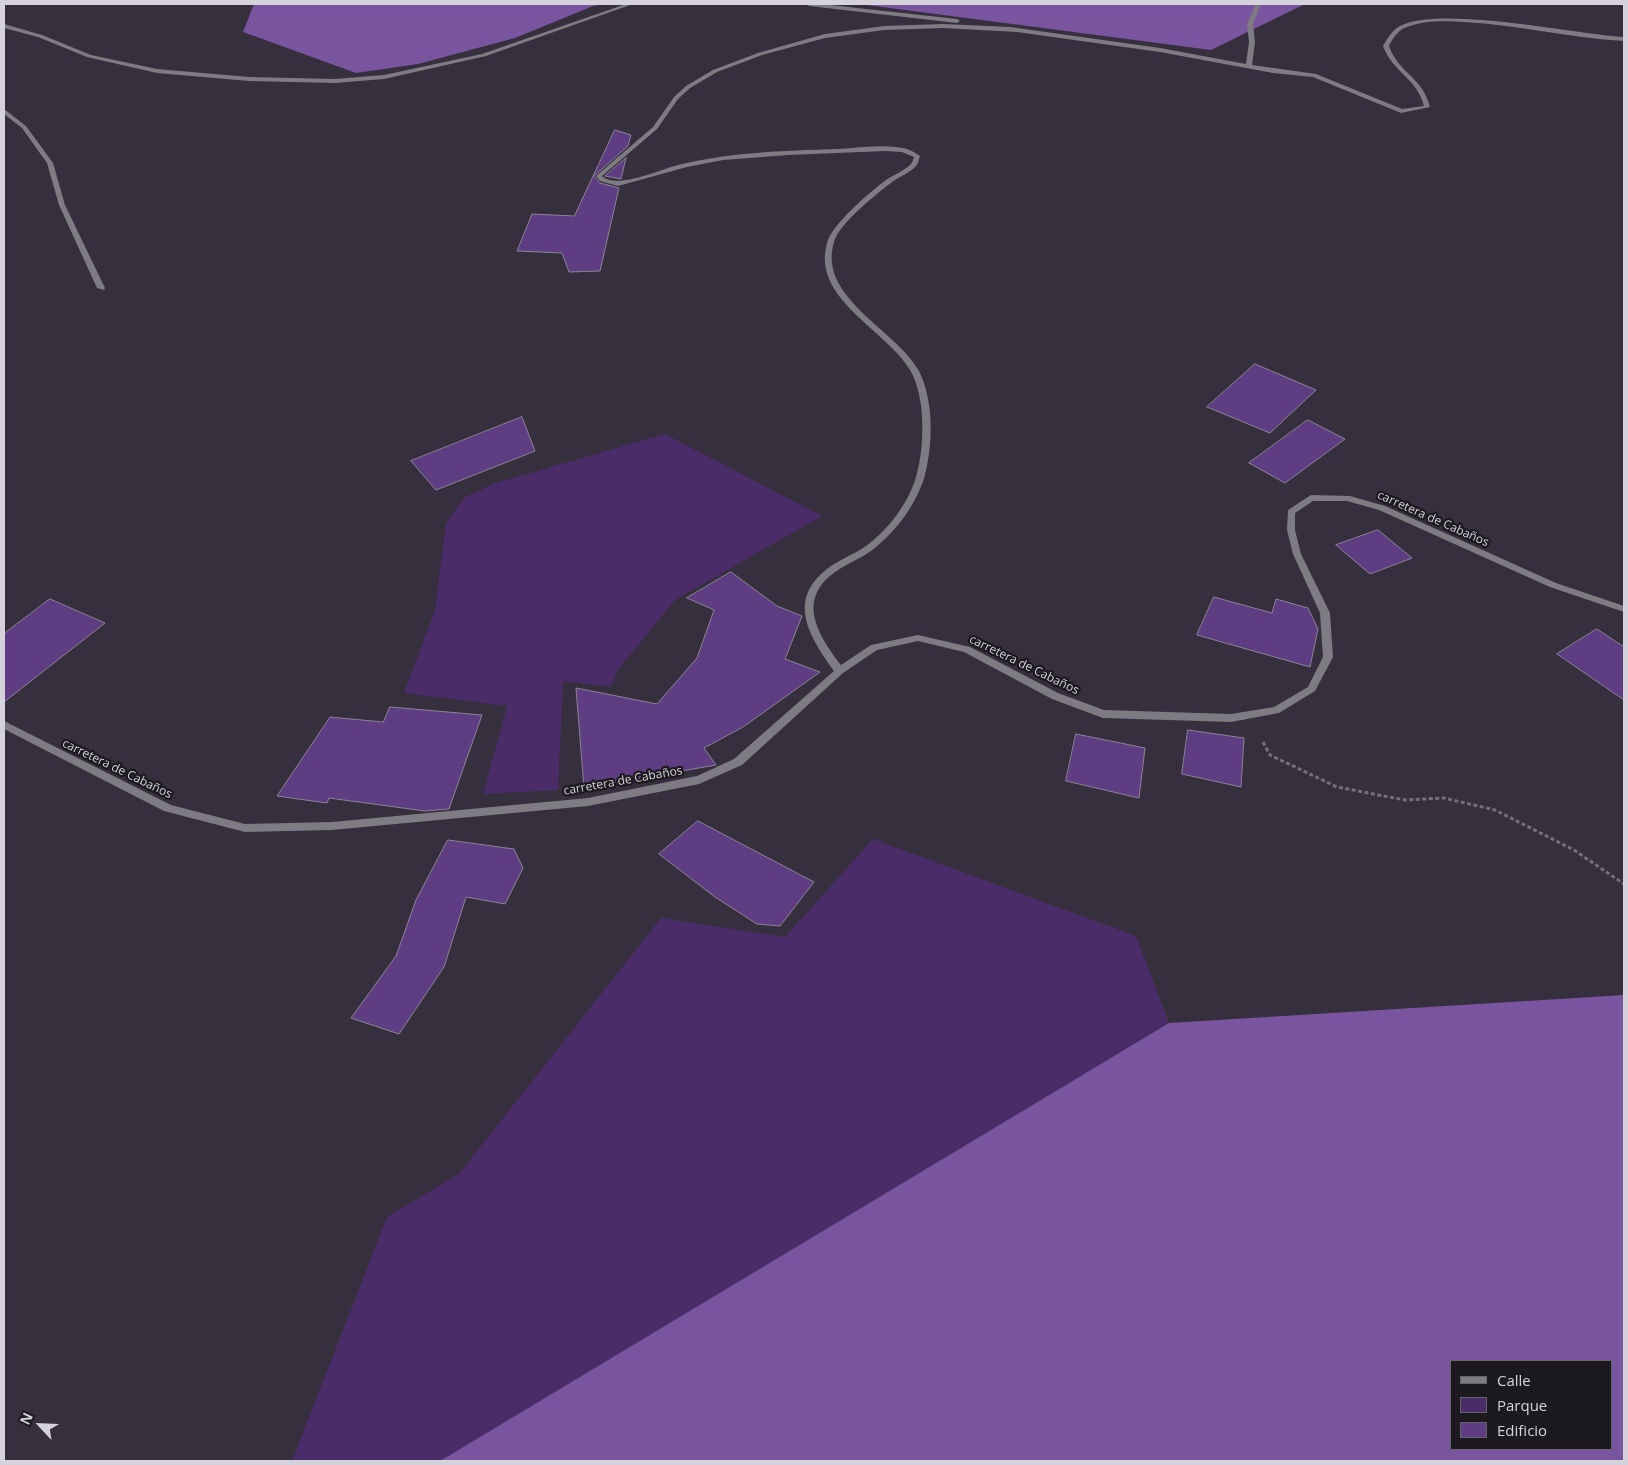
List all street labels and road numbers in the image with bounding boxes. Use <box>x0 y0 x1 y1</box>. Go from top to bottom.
street label: carretera de Cabaños <box>1375 488 1491 550</box>
street label: carretera de Cabaños <box>967 632 1081 698</box>
street label: carretera de Cabaños <box>60 736 174 802</box>
street label: carretera de Cabaños <box>562 763 684 799</box>

